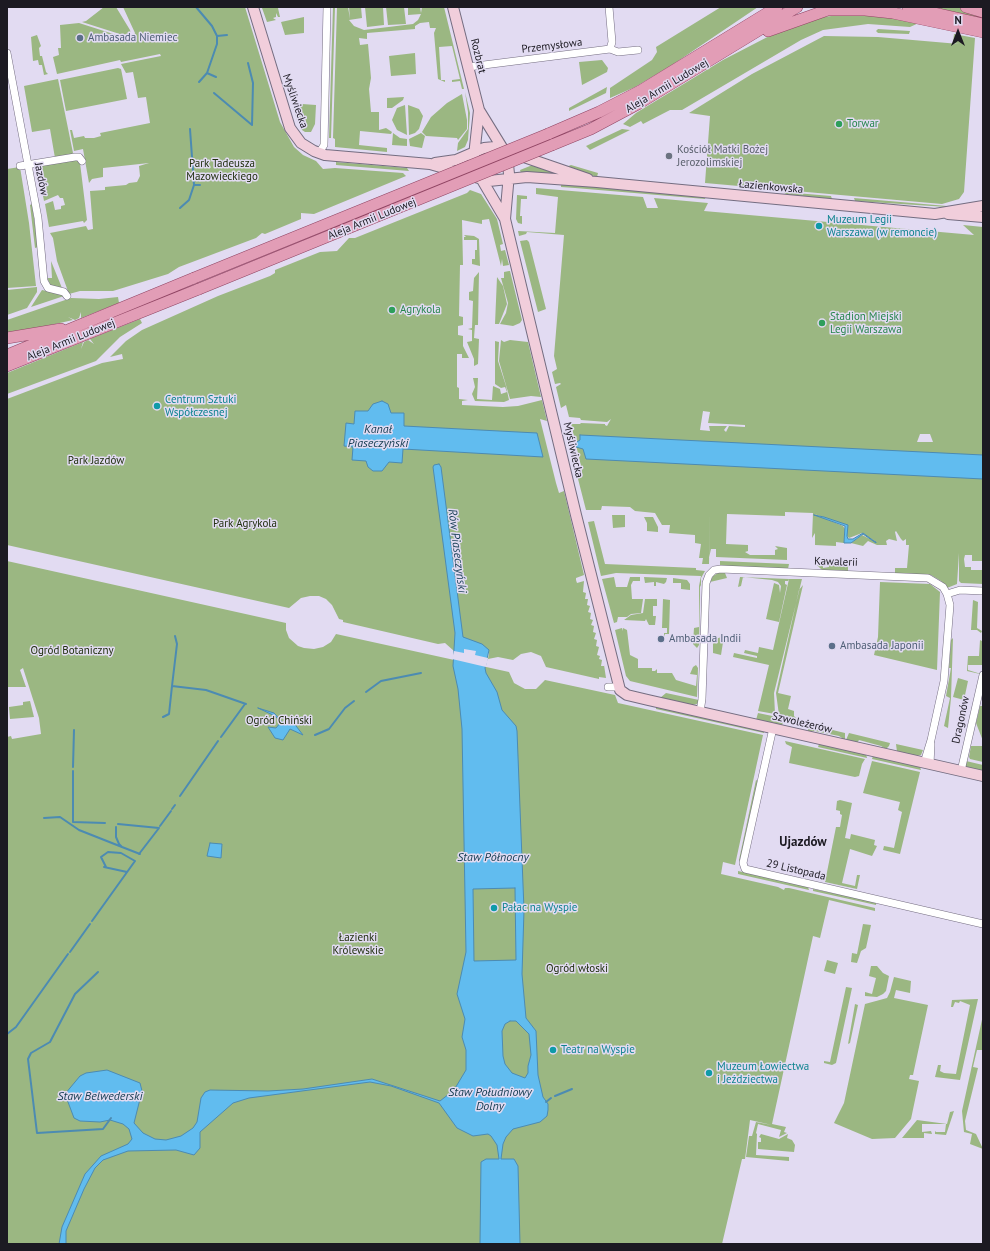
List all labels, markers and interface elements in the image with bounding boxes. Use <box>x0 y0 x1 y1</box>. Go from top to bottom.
north arrow <box>938 12 978 52</box>
text: N <box>954 13 962 27</box>
place label: Ambasada Niemiec <box>88 31 177 45</box>
marker: Ambasada Niemiec <box>75 33 85 43</box>
street label: Przemysłowa <box>521 36 583 56</box>
street label: Rozbrat <box>467 37 489 75</box>
street label: Aleja Armii Ludowej <box>623 56 711 116</box>
street label: Myśliwiecka <box>280 72 310 130</box>
place label: Torwar <box>847 117 879 131</box>
marker: Torwar <box>834 119 844 129</box>
place label: Kościół Matki Bożej Jerozolimskiej <box>677 143 768 169</box>
marker: Kościół Matki Bożej Jerozolimskiej <box>664 151 674 161</box>
park label: Park Tadeusza Mazowieckiego <box>186 157 258 183</box>
street label: Jazdów <box>31 161 51 197</box>
street label: Łazienkowska <box>738 178 804 196</box>
street label: Aleja Armii Ludowej <box>326 195 418 243</box>
place label: Muzeum Legii Warszawa (w remoncie) <box>827 213 937 239</box>
marker: Muzeum Legii Warszawa (w remoncie) <box>814 221 824 231</box>
place label: Agrykola <box>400 303 441 317</box>
marker: Agrykola <box>387 305 397 315</box>
place label: Stadion Miejski Legii Warszawa <box>830 310 902 336</box>
street label: Aleja Armii Ludowej <box>25 316 117 364</box>
marker: Stadion Miejski Legii Warszawa <box>817 318 827 328</box>
place label: Centrum Sztuki Współczesnej <box>165 393 236 419</box>
marker: Centrum Sztuki Współczesnej <box>152 401 162 411</box>
street label: Myśliwiecka <box>560 421 586 479</box>
water label: Kanał Piaseczyński <box>348 423 408 451</box>
park label: Park Jazdów <box>68 454 124 468</box>
water label: Rów Piaseczyński <box>445 508 469 594</box>
park label: Park Agrykola <box>213 517 277 531</box>
street label: Kawalerii <box>814 555 858 569</box>
place label: Ambasada Indii <box>669 632 741 646</box>
marker: Ambasada Indii <box>656 634 666 644</box>
place label: Ambasada Japonii <box>840 639 924 653</box>
marker: Ambasada Japonii <box>827 641 837 651</box>
park label: Ogród Botaniczny <box>30 644 114 658</box>
street label: Dragonów <box>950 695 972 745</box>
street label: Szwoleżerów <box>771 710 833 736</box>
park label: Ogród Chiński <box>246 714 312 728</box>
district label: Ujazdów <box>779 834 827 850</box>
water label: Staw Północny <box>457 851 529 865</box>
street label: 29 Listopada <box>765 857 827 883</box>
place label: Pałac na Wyspie <box>502 901 577 915</box>
marker: Pałac na Wyspie <box>489 903 499 913</box>
park label: Łazienki Królewskie <box>332 931 384 957</box>
park label: Ogród włoski <box>546 962 608 976</box>
place label: Teatr na Wyspie <box>561 1043 635 1057</box>
marker: Teatr na Wyspie <box>548 1045 558 1055</box>
place label: Muzeum Łowiectwa i Jeździectwa <box>717 1060 809 1086</box>
marker: Muzeum Łowiectwa i Jeździectwa <box>704 1068 714 1078</box>
water label: Staw Południowy Dolny <box>448 1086 532 1114</box>
water label: Staw Belwederski <box>57 1090 143 1104</box>

